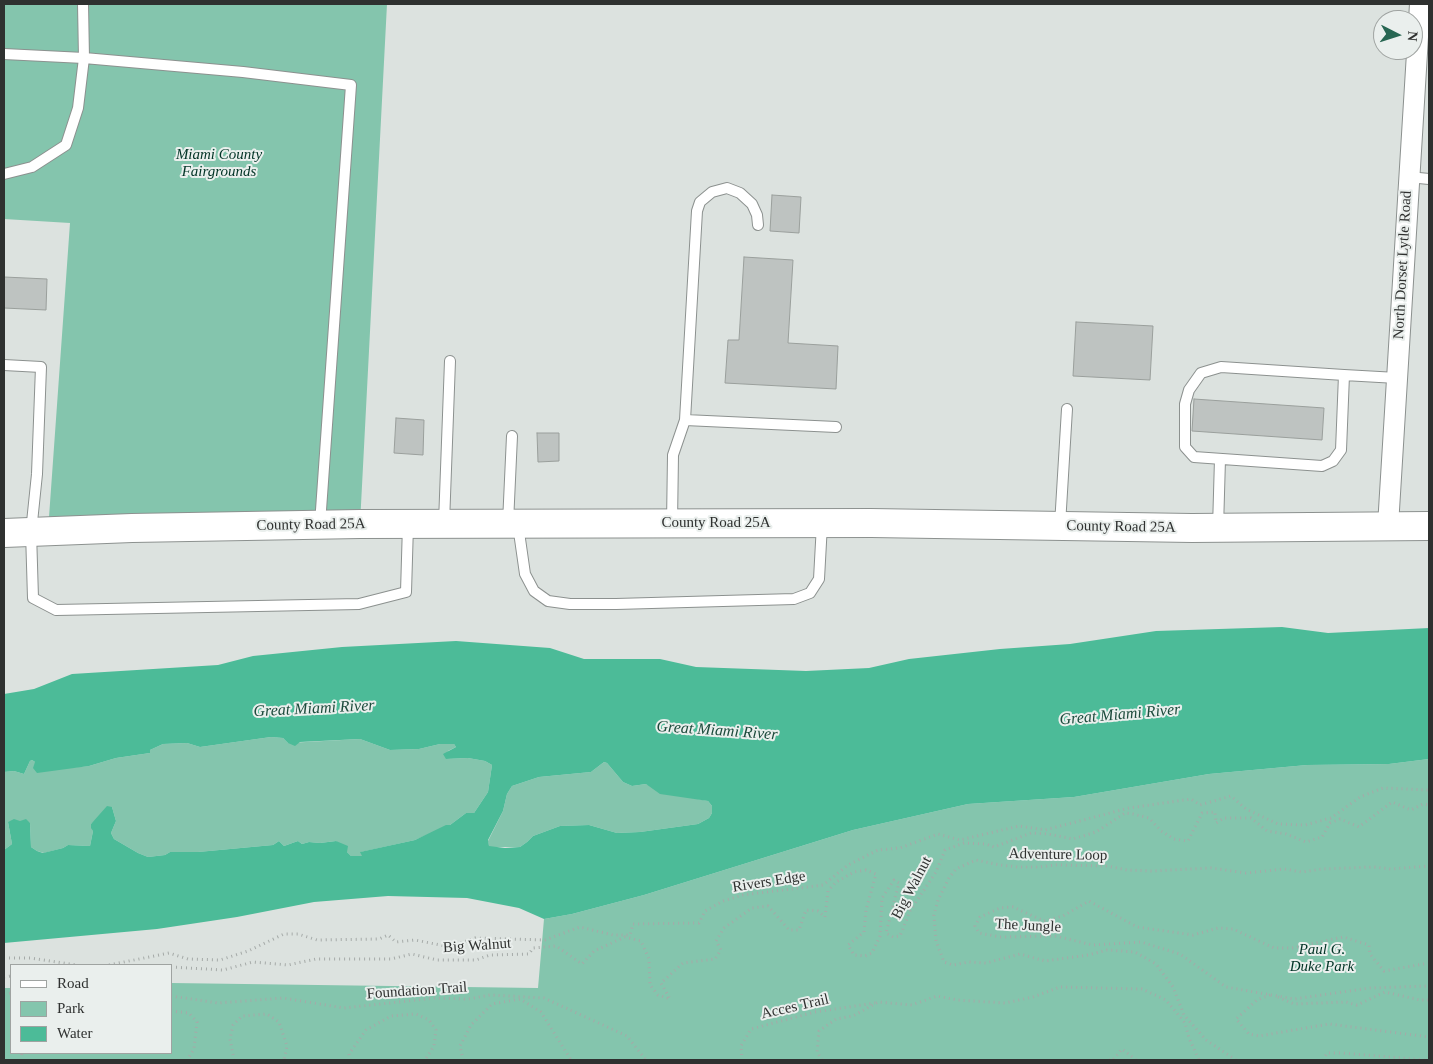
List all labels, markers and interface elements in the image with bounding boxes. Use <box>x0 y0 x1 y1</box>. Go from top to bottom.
north arrow <box>1373 10 1423 60</box>
text: N <box>1405 31 1420 42</box>
park label: Miami County Fairgrounds <box>176 146 262 181</box>
street label: North Dorset Lytle Road <box>1390 190 1416 340</box>
street label: County Road 25A <box>661 514 771 532</box>
street label: County Road 25A <box>256 515 366 535</box>
street label: County Road 25A <box>1066 517 1176 537</box>
water label: Great Miami River <box>253 696 375 722</box>
water label: Great Miami River <box>1059 700 1181 730</box>
water label: Great Miami River <box>656 717 778 745</box>
street label: Adventure Loop <box>1008 845 1108 865</box>
street label: Big Walnut <box>888 854 936 922</box>
street label: Rivers Edge <box>731 867 807 897</box>
street label: The Jungle <box>994 915 1062 937</box>
street label: Big Walnut <box>442 935 512 957</box>
park label: Paul G. Duke Park <box>1290 941 1354 976</box>
legend <box>10 964 172 1054</box>
text: Road <box>57 975 89 991</box>
street label: Foundation Trail <box>366 979 468 1003</box>
street label: Acces Trail <box>759 990 831 1024</box>
text: Park <box>57 1000 85 1016</box>
text: Water <box>57 1025 92 1041</box>

